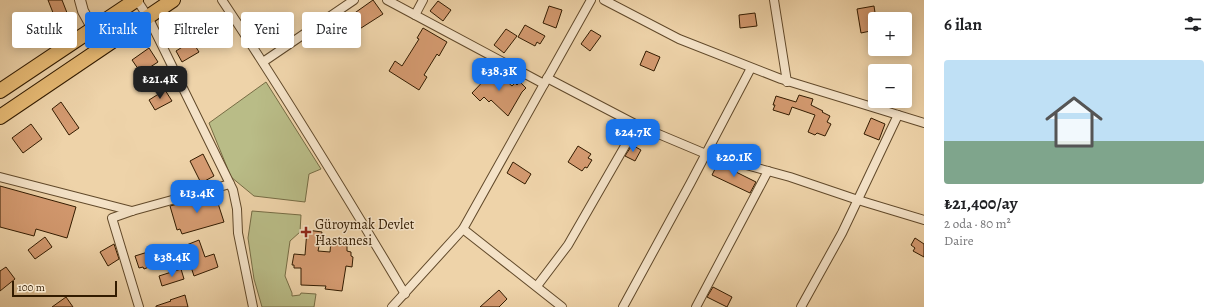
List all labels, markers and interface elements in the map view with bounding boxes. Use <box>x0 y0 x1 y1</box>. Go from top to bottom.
chip: Satılık <box>12 12 77 48</box>
chip: Kiralık <box>85 12 151 48</box>
chip: Filtreler <box>159 12 233 48</box>
chip: Yeni <box>241 12 294 48</box>
chip: Daire <box>302 12 361 48</box>
map controls <box>868 12 912 108</box>
button: + <box>868 12 912 56</box>
text: 6 ilan <box>944 13 982 36</box>
icon: filters <box>1182 13 1204 35</box>
pin: ₺38.3K <box>466 58 532 92</box>
text: ₺38.3K <box>481 62 517 79</box>
button: − <box>868 64 912 108</box>
pin: ₺21.4K <box>127 66 193 100</box>
text: ₺21.4K <box>142 70 178 87</box>
icon: home <box>1038 86 1110 158</box>
pin: ₺24.7K <box>600 119 666 153</box>
text: ₺24.7K <box>615 123 651 140</box>
pin: ₺20.1K <box>701 144 767 178</box>
text: ₺20.1K <box>716 148 752 165</box>
pin: ₺13.4K <box>164 180 230 214</box>
text: ₺13.4K <box>180 184 214 201</box>
text: ₺21,400/ay <box>944 192 1018 215</box>
place label: Güroymak Devlet Hastanesi <box>315 215 415 250</box>
text: 2 oda · 80 m² <box>944 215 1011 232</box>
marker: Güroymak Devlet Hastanesi <box>300 226 312 238</box>
text: Daire <box>944 232 974 249</box>
pin: ₺38.4K <box>139 244 205 278</box>
text: ₺38.4K <box>154 248 190 265</box>
scale bar <box>12 279 117 298</box>
text: 100 m <box>18 280 45 295</box>

